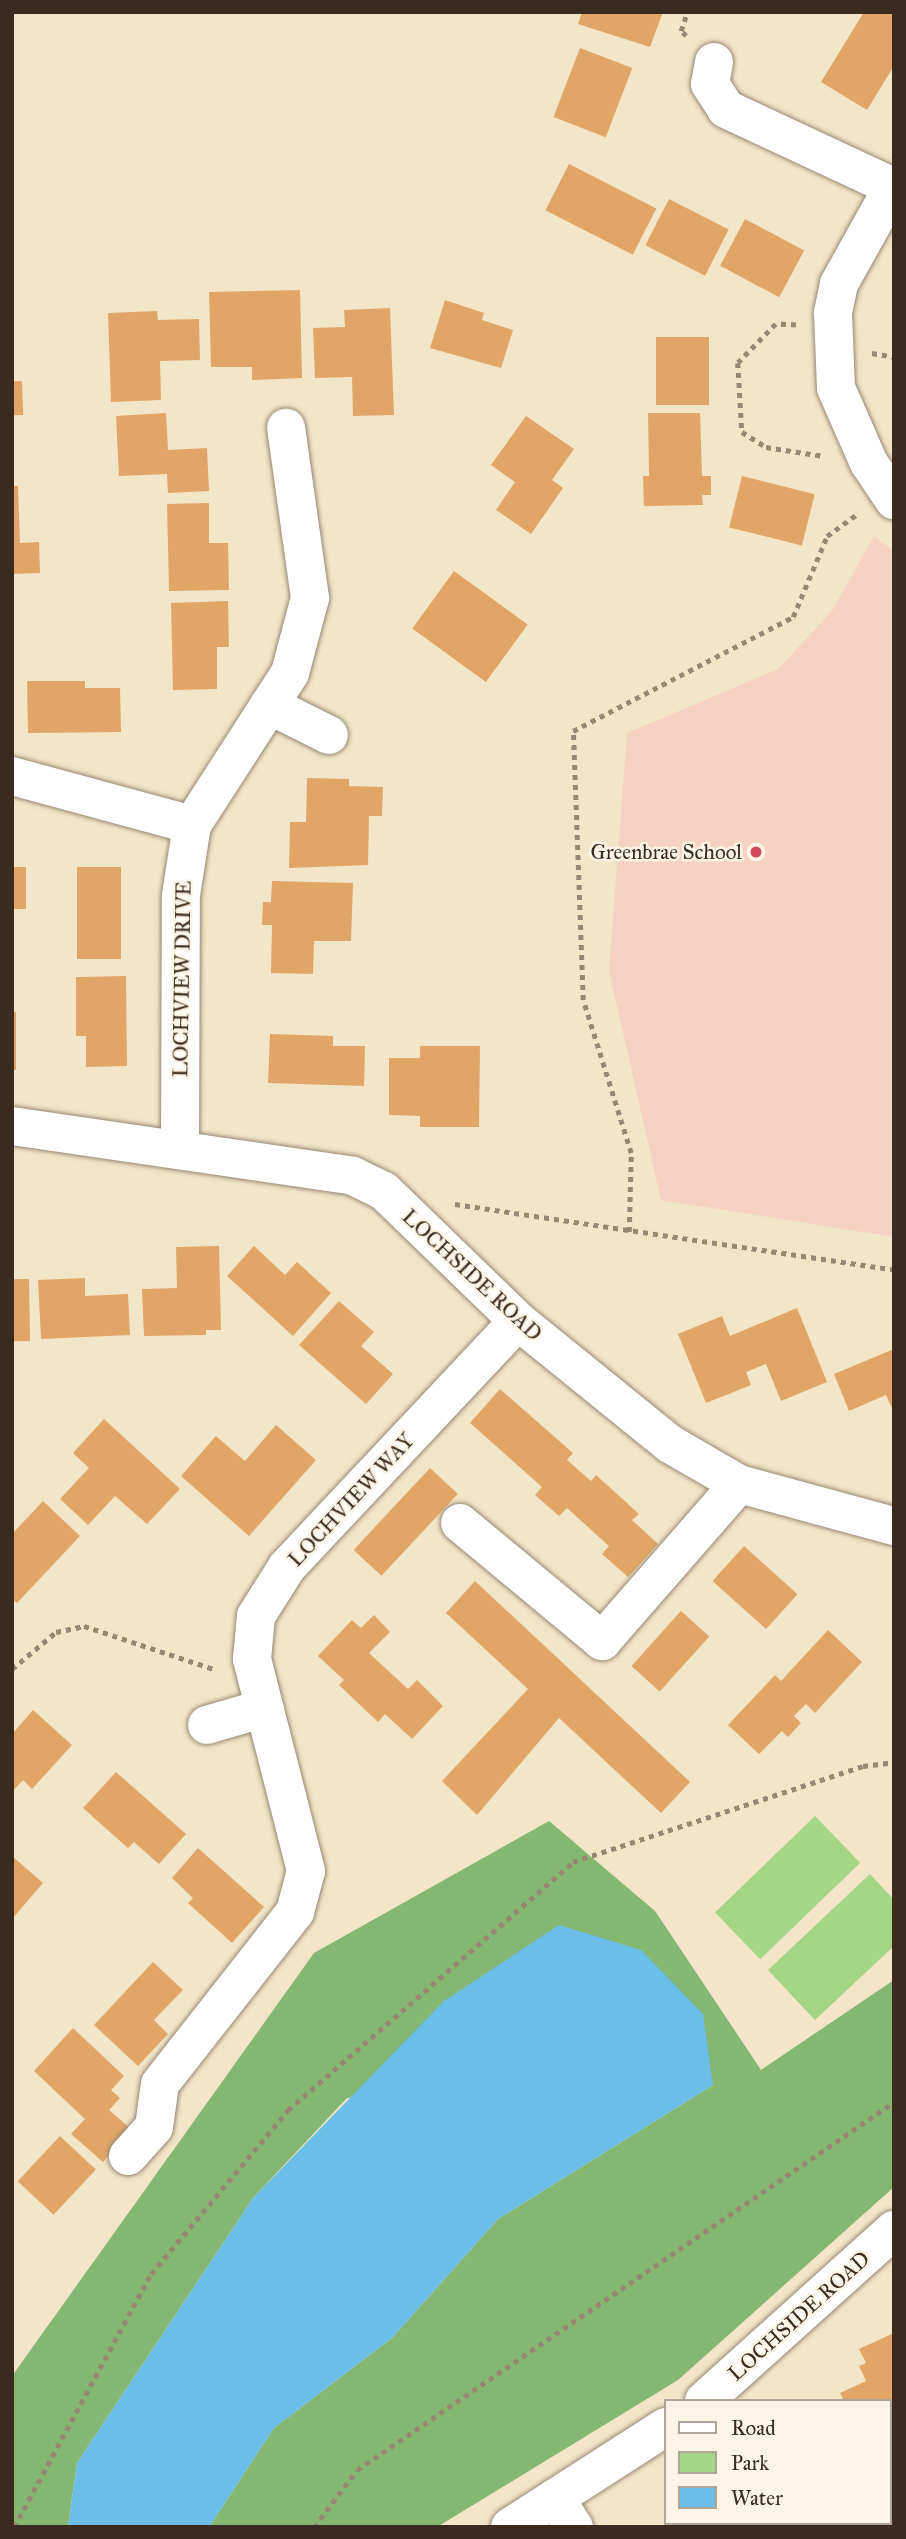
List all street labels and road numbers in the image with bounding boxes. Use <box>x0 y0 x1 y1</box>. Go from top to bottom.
street label: LOCHVIEW DRIVE <box>168 880 196 1078</box>
street label: LOCHSIDE ROAD <box>397 1204 547 1346</box>
street label: LOCHVIEW WAY <box>283 1428 419 1572</box>
street label: LOCHSIDE ROAD <box>723 2246 875 2386</box>

